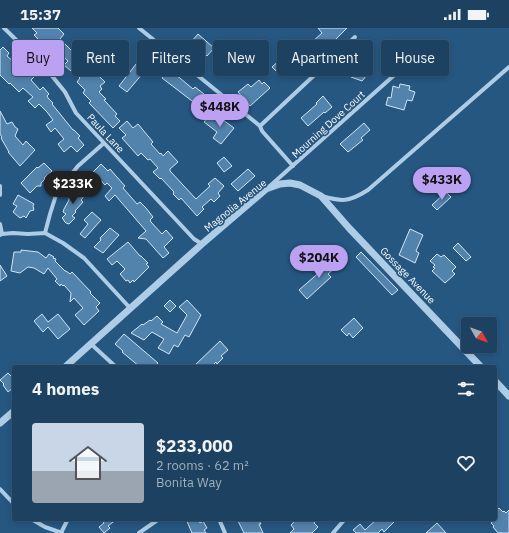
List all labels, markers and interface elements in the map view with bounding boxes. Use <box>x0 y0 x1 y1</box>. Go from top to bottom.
text: 15:37 <box>20 5 61 24</box>
chip: Buy <box>12 40 64 76</box>
chip: Rent <box>72 40 129 76</box>
chip: Filters <box>137 40 205 76</box>
chip: New <box>213 40 269 76</box>
chip: Apartment <box>277 40 373 76</box>
chip: House <box>381 40 449 76</box>
street label: Mourning Dove Court <box>289 88 368 161</box>
pin: $448K <box>192 94 248 128</box>
text: $448K <box>200 98 240 115</box>
street label: Paula Lane <box>84 111 127 156</box>
pin: $433K <box>414 167 470 201</box>
pin: $233K <box>45 171 101 205</box>
text: $433K <box>422 171 462 188</box>
text: $233K <box>53 175 93 192</box>
street label: Magnolia Avenue <box>202 176 269 234</box>
street label: Gossage Avenue <box>377 244 438 307</box>
pin: $204K <box>291 245 347 279</box>
text: $204K <box>299 249 339 266</box>
north arrow <box>461 317 497 353</box>
map controls <box>461 317 497 353</box>
text: 4 homes <box>32 378 99 400</box>
icon: filters <box>455 378 477 400</box>
text: $233,000 <box>156 435 233 457</box>
icon: home <box>64 439 112 487</box>
icon: heart <box>455 452 477 474</box>
text: 2 rooms · 62 m² <box>156 457 249 474</box>
text: Bonita Way <box>156 474 222 491</box>

